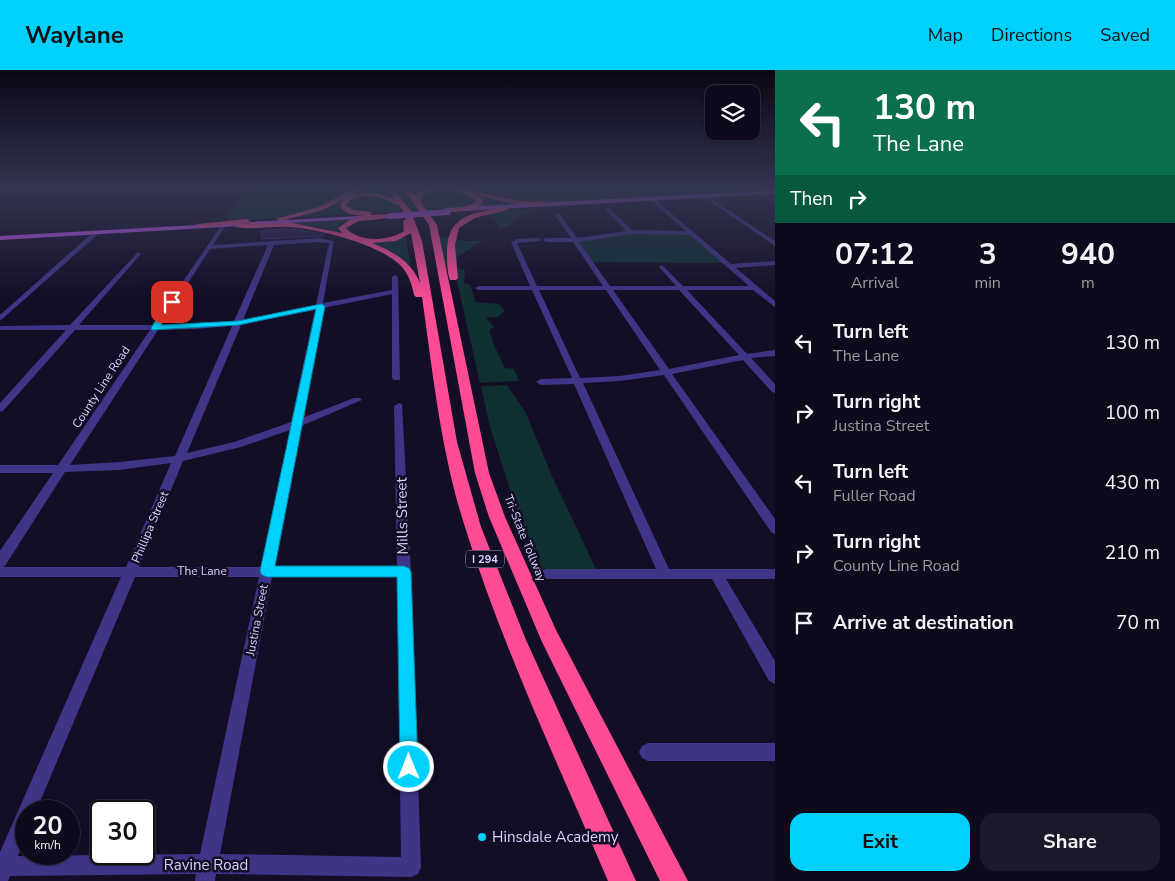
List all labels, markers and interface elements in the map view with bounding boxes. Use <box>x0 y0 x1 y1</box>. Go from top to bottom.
text: Waylane <box>25 19 124 51</box>
text: Map <box>928 23 963 47</box>
text: Directions <box>991 23 1072 47</box>
text: Saved <box>1100 23 1150 47</box>
text: 130 m <box>873 84 976 131</box>
map controls <box>705 85 760 140</box>
button: layers <box>705 85 760 140</box>
icon: left <box>790 90 855 155</box>
text: The Lane <box>873 129 964 159</box>
icon: right <box>843 185 871 213</box>
text: Then <box>790 186 833 212</box>
text: 07:12 <box>835 234 914 275</box>
text: 3 <box>979 234 997 275</box>
text: 940 <box>1061 234 1115 275</box>
text: Arrival <box>851 272 899 294</box>
text: min <box>974 272 1001 294</box>
text: m <box>1081 272 1095 294</box>
pin <box>151 281 193 323</box>
icon: arrive <box>158 288 186 316</box>
text: Turn left <box>833 319 908 345</box>
icon: left <box>790 329 818 357</box>
text: 130 m <box>1105 330 1160 356</box>
street label: County Line Road <box>68 343 134 431</box>
text: The Lane <box>833 345 899 367</box>
text: Turn right <box>833 389 920 415</box>
icon: right <box>790 399 818 427</box>
text: 100 m <box>1105 400 1160 426</box>
text: Justina Street <box>833 415 929 437</box>
text: Turn left <box>833 459 908 485</box>
icon: left <box>790 469 818 497</box>
text: 430 m <box>1105 470 1160 496</box>
street label: Mills Street <box>391 477 413 555</box>
text: Fuller Road <box>833 485 916 507</box>
street label: Phillipa Street <box>128 488 173 565</box>
street label: Tri-State Tollway <box>500 492 550 584</box>
text: Turn right <box>833 529 920 555</box>
icon: right <box>790 539 818 567</box>
text: 210 m <box>1105 540 1160 566</box>
road number: I 294 <box>466 550 504 568</box>
text: County Line Road <box>833 555 960 577</box>
street label: The Lane <box>177 563 227 579</box>
street label: Justina Street <box>242 582 272 658</box>
icon: arrive <box>790 609 818 637</box>
text: Arrive at destination <box>833 610 1014 636</box>
text: 70 m <box>1116 610 1160 636</box>
position arrow <box>382 740 434 792</box>
speed limit sign: 30 <box>90 800 155 865</box>
text: 20 <box>32 809 63 843</box>
button: Exit <box>790 813 970 871</box>
button: Share <box>980 813 1160 871</box>
place label: Hinsdale Academy <box>492 827 619 847</box>
marker: Hinsdale Academy <box>476 831 488 843</box>
text: km/h <box>34 837 61 853</box>
street label: Ravine Road <box>164 855 248 875</box>

